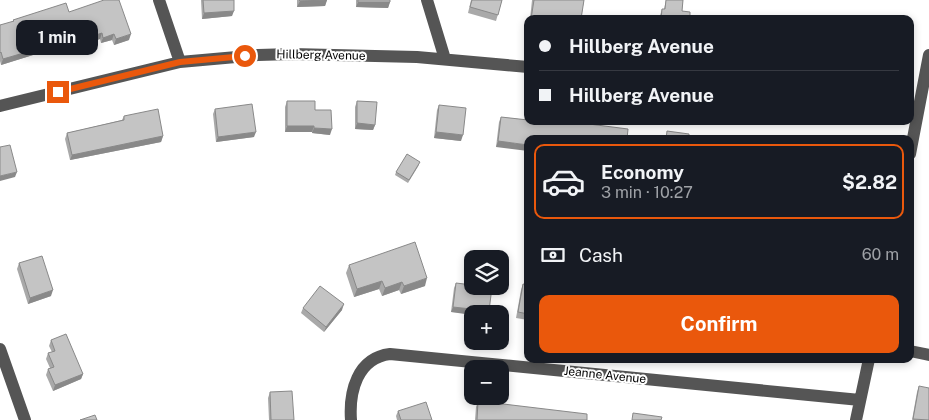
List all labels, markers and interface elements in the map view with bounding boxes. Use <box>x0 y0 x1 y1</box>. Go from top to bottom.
callout: 1 min <box>17 19 99 54</box>
text: 1 min <box>38 28 76 47</box>
text: Hillberg Avenue <box>569 35 714 57</box>
route start <box>234 45 256 67</box>
street label: Hillberg Avenue <box>276 47 366 63</box>
route end <box>47 81 69 103</box>
text: Hillberg Avenue <box>569 84 714 106</box>
icon: car <box>541 159 586 204</box>
text: Economy <box>601 161 684 183</box>
text: $2.82 <box>842 171 897 193</box>
text: 3 min · 10:27 <box>601 183 693 202</box>
icon: cash <box>539 241 567 269</box>
text: Cash <box>579 244 623 266</box>
text: 60 m <box>862 245 899 264</box>
map controls <box>464 250 509 405</box>
button: layers <box>464 250 509 295</box>
button: Confirm <box>539 295 899 353</box>
button: + <box>464 305 509 350</box>
button: − <box>464 360 509 405</box>
street label: Jeanne Avenue <box>563 364 647 386</box>

